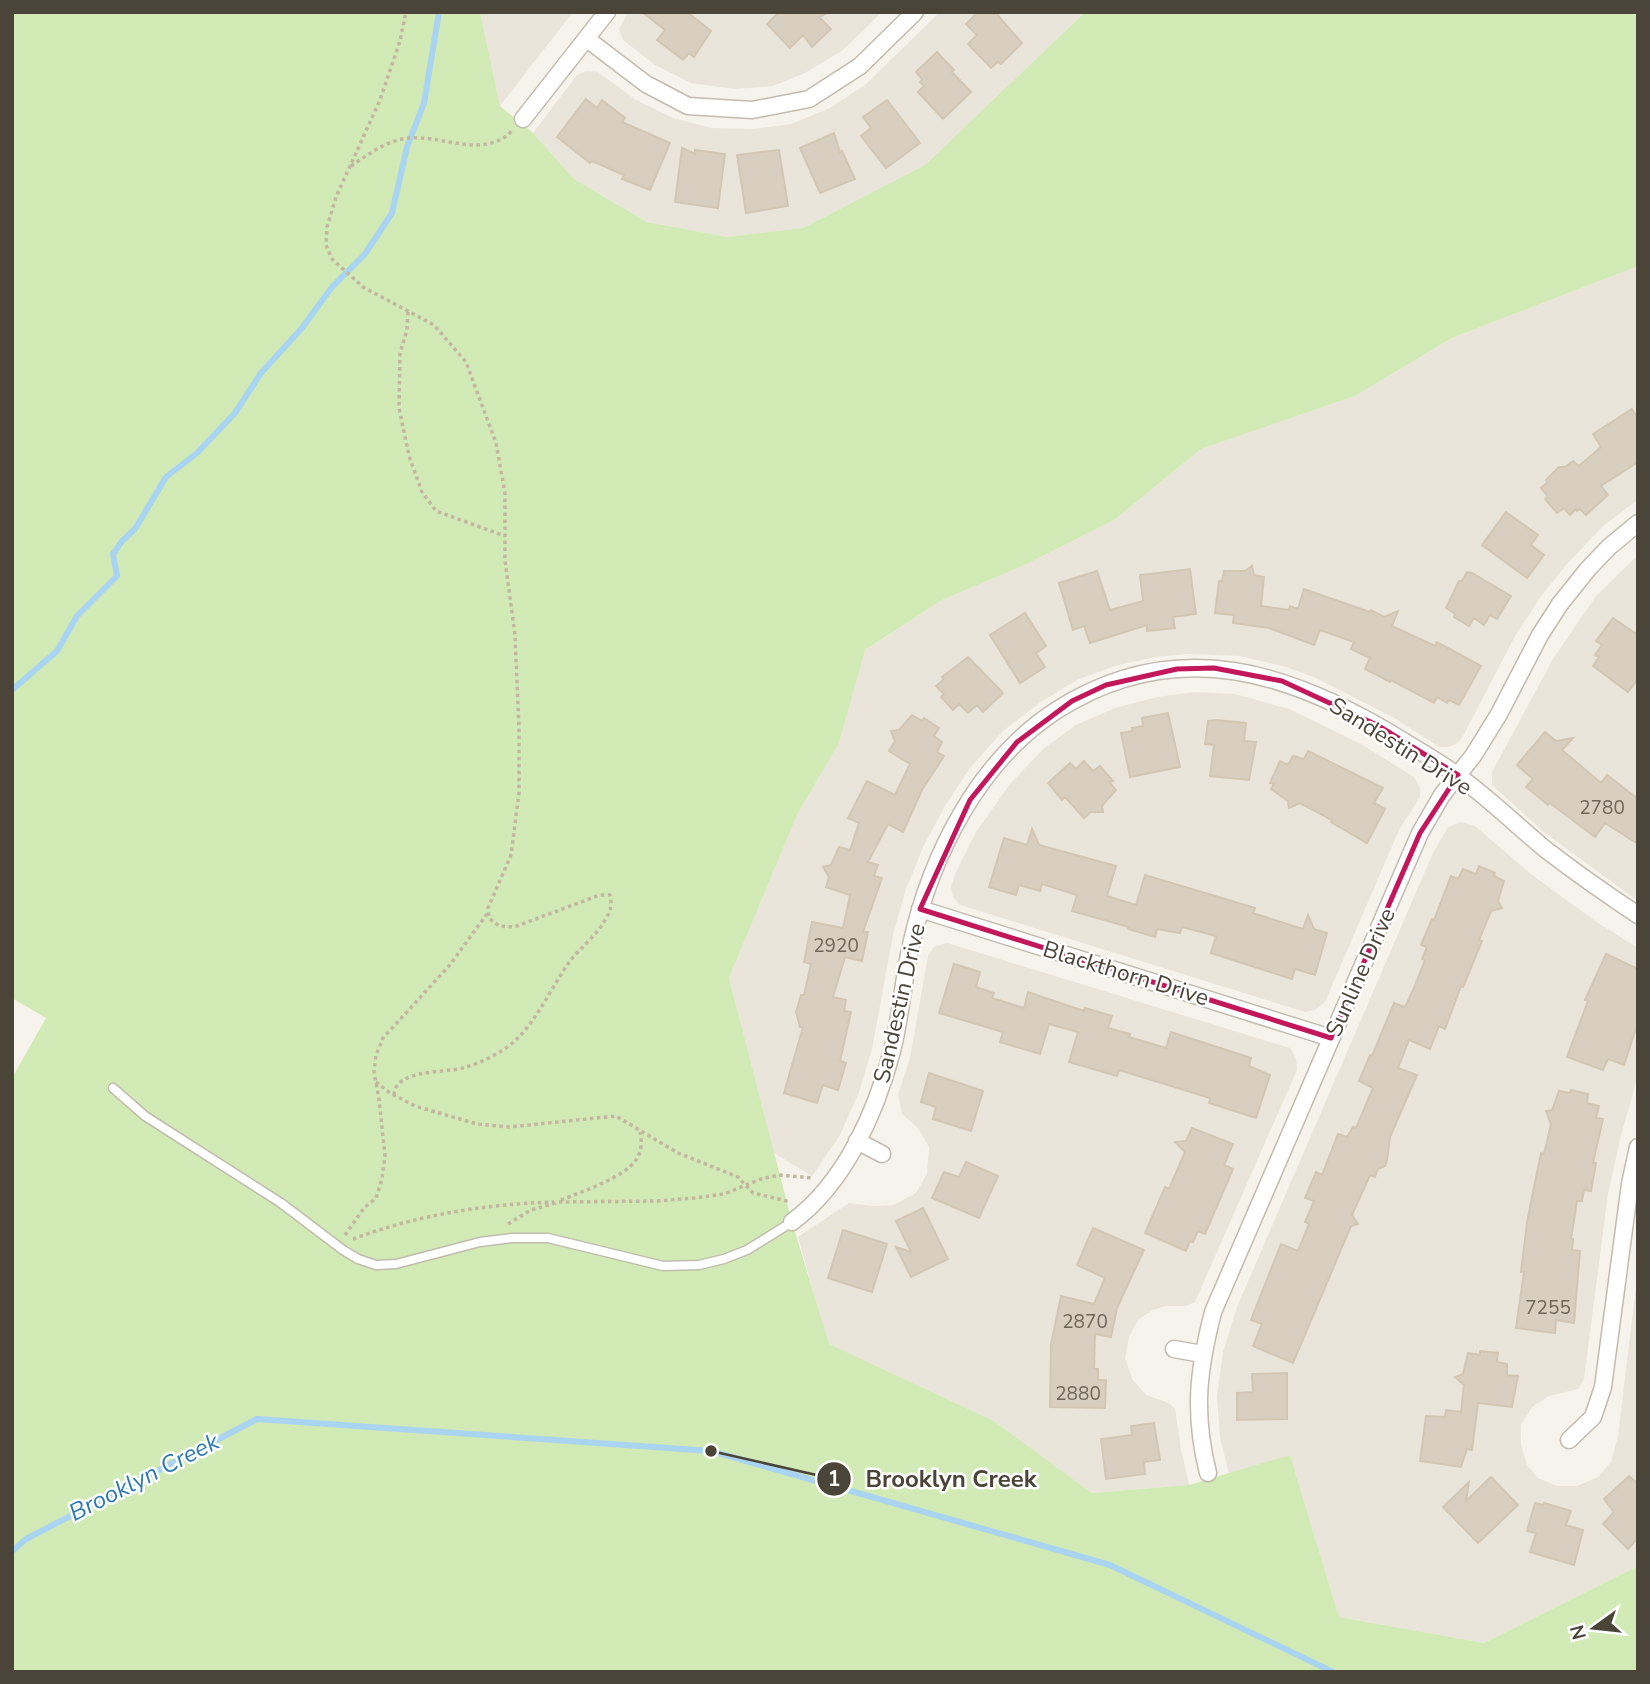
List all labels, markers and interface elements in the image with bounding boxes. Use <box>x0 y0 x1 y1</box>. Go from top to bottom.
street label: Sandestin Drive <box>1323 690 1478 803</box>
house number: 2780 <box>1579 795 1625 821</box>
street label: Sunline Drive <box>1318 903 1403 1042</box>
street label: Sandestin Drive <box>866 920 933 1086</box>
house number: 2920 <box>813 933 859 959</box>
street label: Blackthorn Drive <box>1039 934 1213 1013</box>
house number: 7255 <box>1525 1295 1571 1321</box>
house number: 2870 <box>1062 1309 1108 1335</box>
house number: 2880 <box>1055 1381 1101 1407</box>
water label: Brooklyn Creek <box>63 1425 225 1529</box>
callout: Brooklyn Creek <box>817 1456 1051 1501</box>
text: Brooklyn Creek <box>865 1463 1038 1495</box>
text: 1 <box>828 1465 840 1493</box>
north arrow <box>1559 1593 1629 1663</box>
text: N <box>1564 1622 1593 1642</box>

